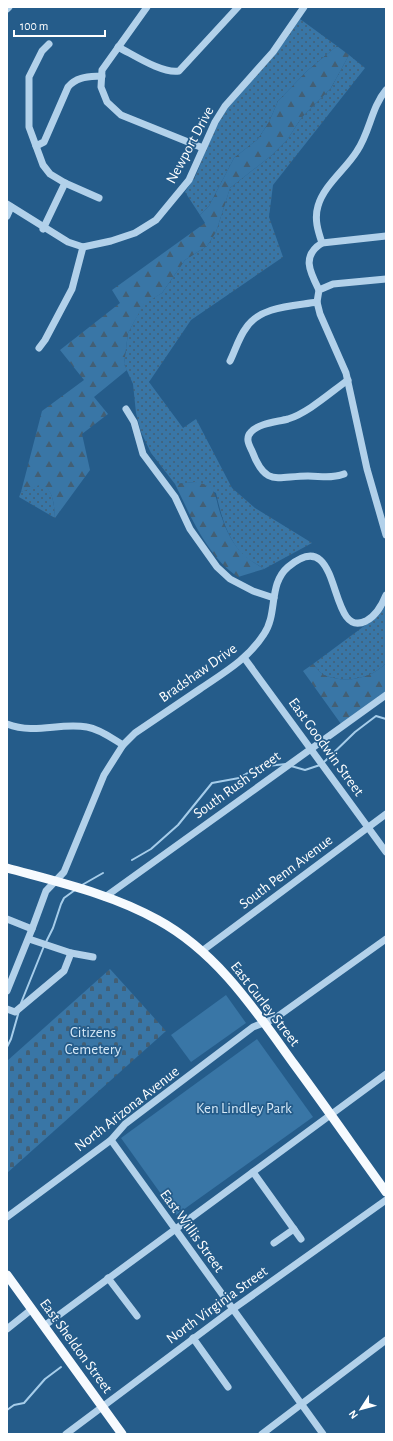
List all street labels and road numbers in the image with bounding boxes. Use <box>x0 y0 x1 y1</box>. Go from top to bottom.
street label: Newport Drive <box>163 104 217 186</box>
street label: Bradshaw Drive <box>156 641 240 705</box>
street label: East Goodwin Street <box>286 695 367 799</box>
street label: South Rush Street <box>191 748 284 822</box>
street label: South Penn Avenue <box>237 832 335 912</box>
street label: East Gurley Street <box>228 959 303 1049</box>
street label: North Arizona Avenue <box>72 1064 182 1154</box>
street label: East Willis Street <box>157 1187 227 1275</box>
street label: North Virginia Street <box>164 1263 271 1347</box>
street label: East Sheldon Street <box>37 1296 115 1396</box>

